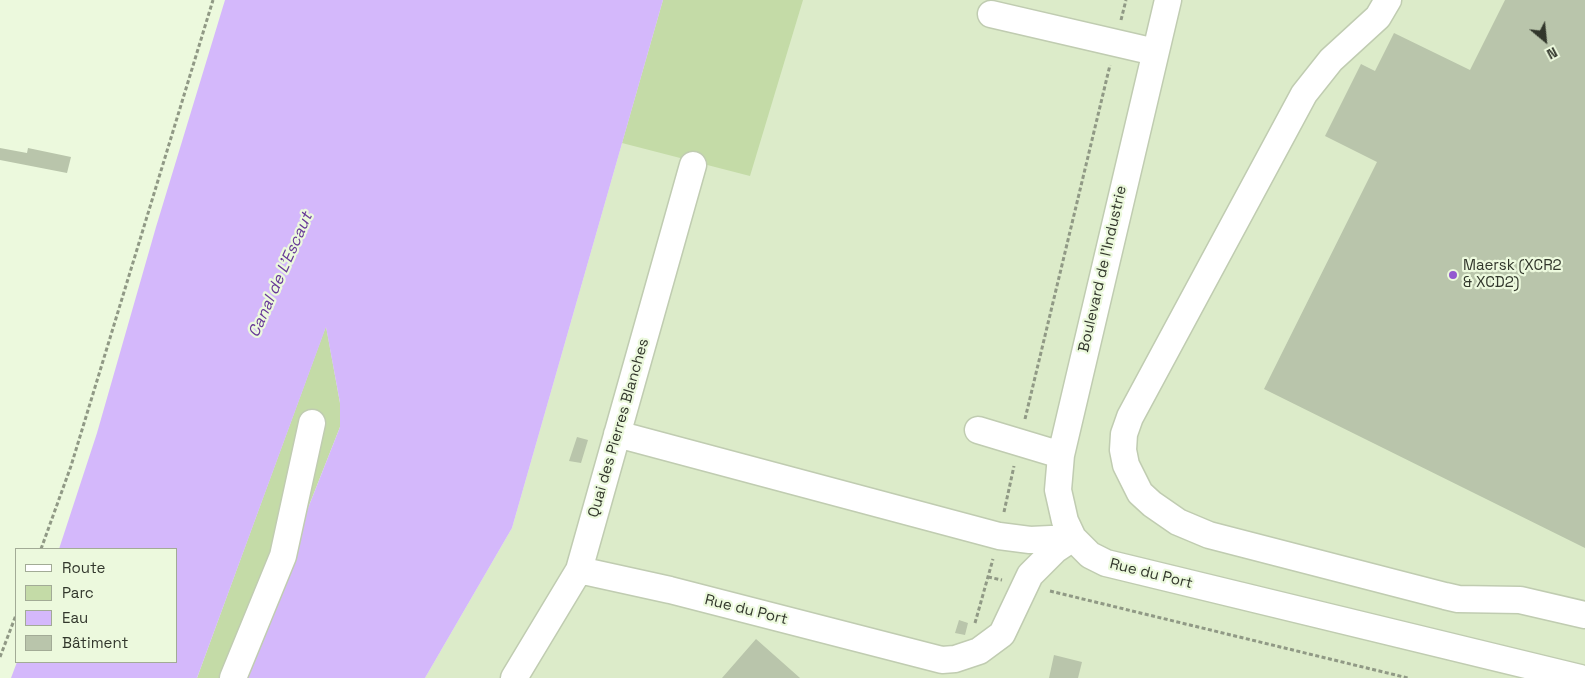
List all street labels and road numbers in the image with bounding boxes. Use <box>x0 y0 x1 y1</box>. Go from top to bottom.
street label: Boulevard de l'Industrie <box>1075 184 1131 354</box>
street label: Quai des Pierres Blanches <box>585 336 653 520</box>
street label: Rue du Port <box>1108 555 1194 593</box>
street label: Rue du Port <box>703 591 789 629</box>

